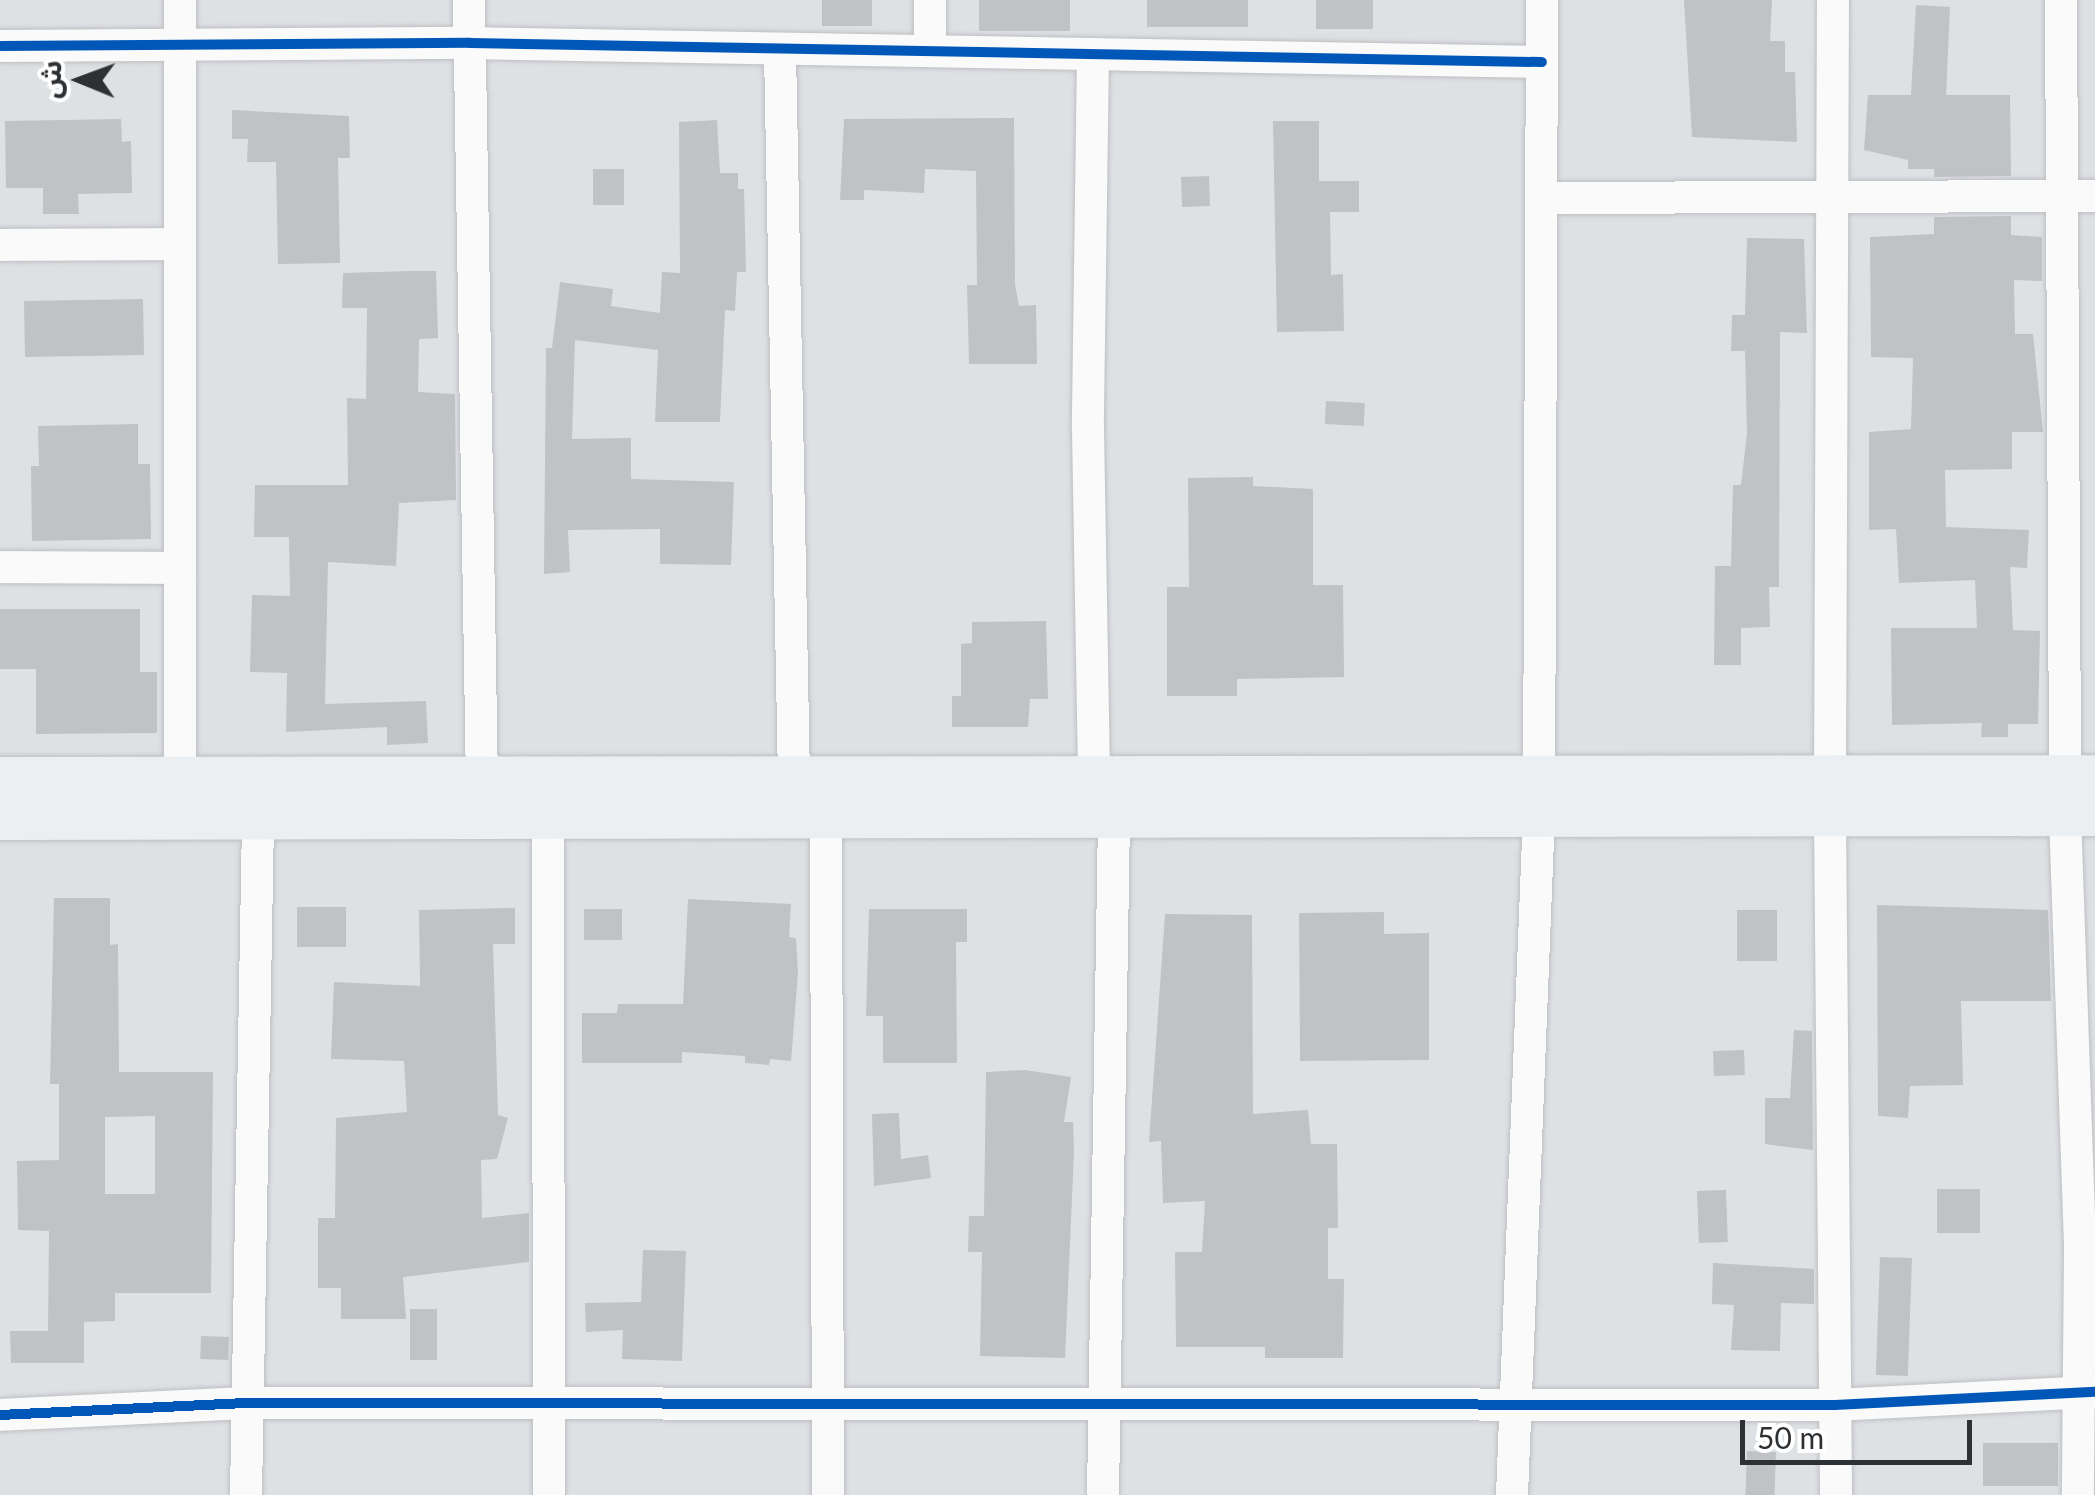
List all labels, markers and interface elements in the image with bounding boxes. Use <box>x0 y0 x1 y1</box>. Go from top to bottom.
north arrow <box>30 30 130 130</box>
text: ش <box>33 60 67 99</box>
scale bar <box>1745 1400 1978 1462</box>
text: 50 m <box>1757 1419 1824 1455</box>

